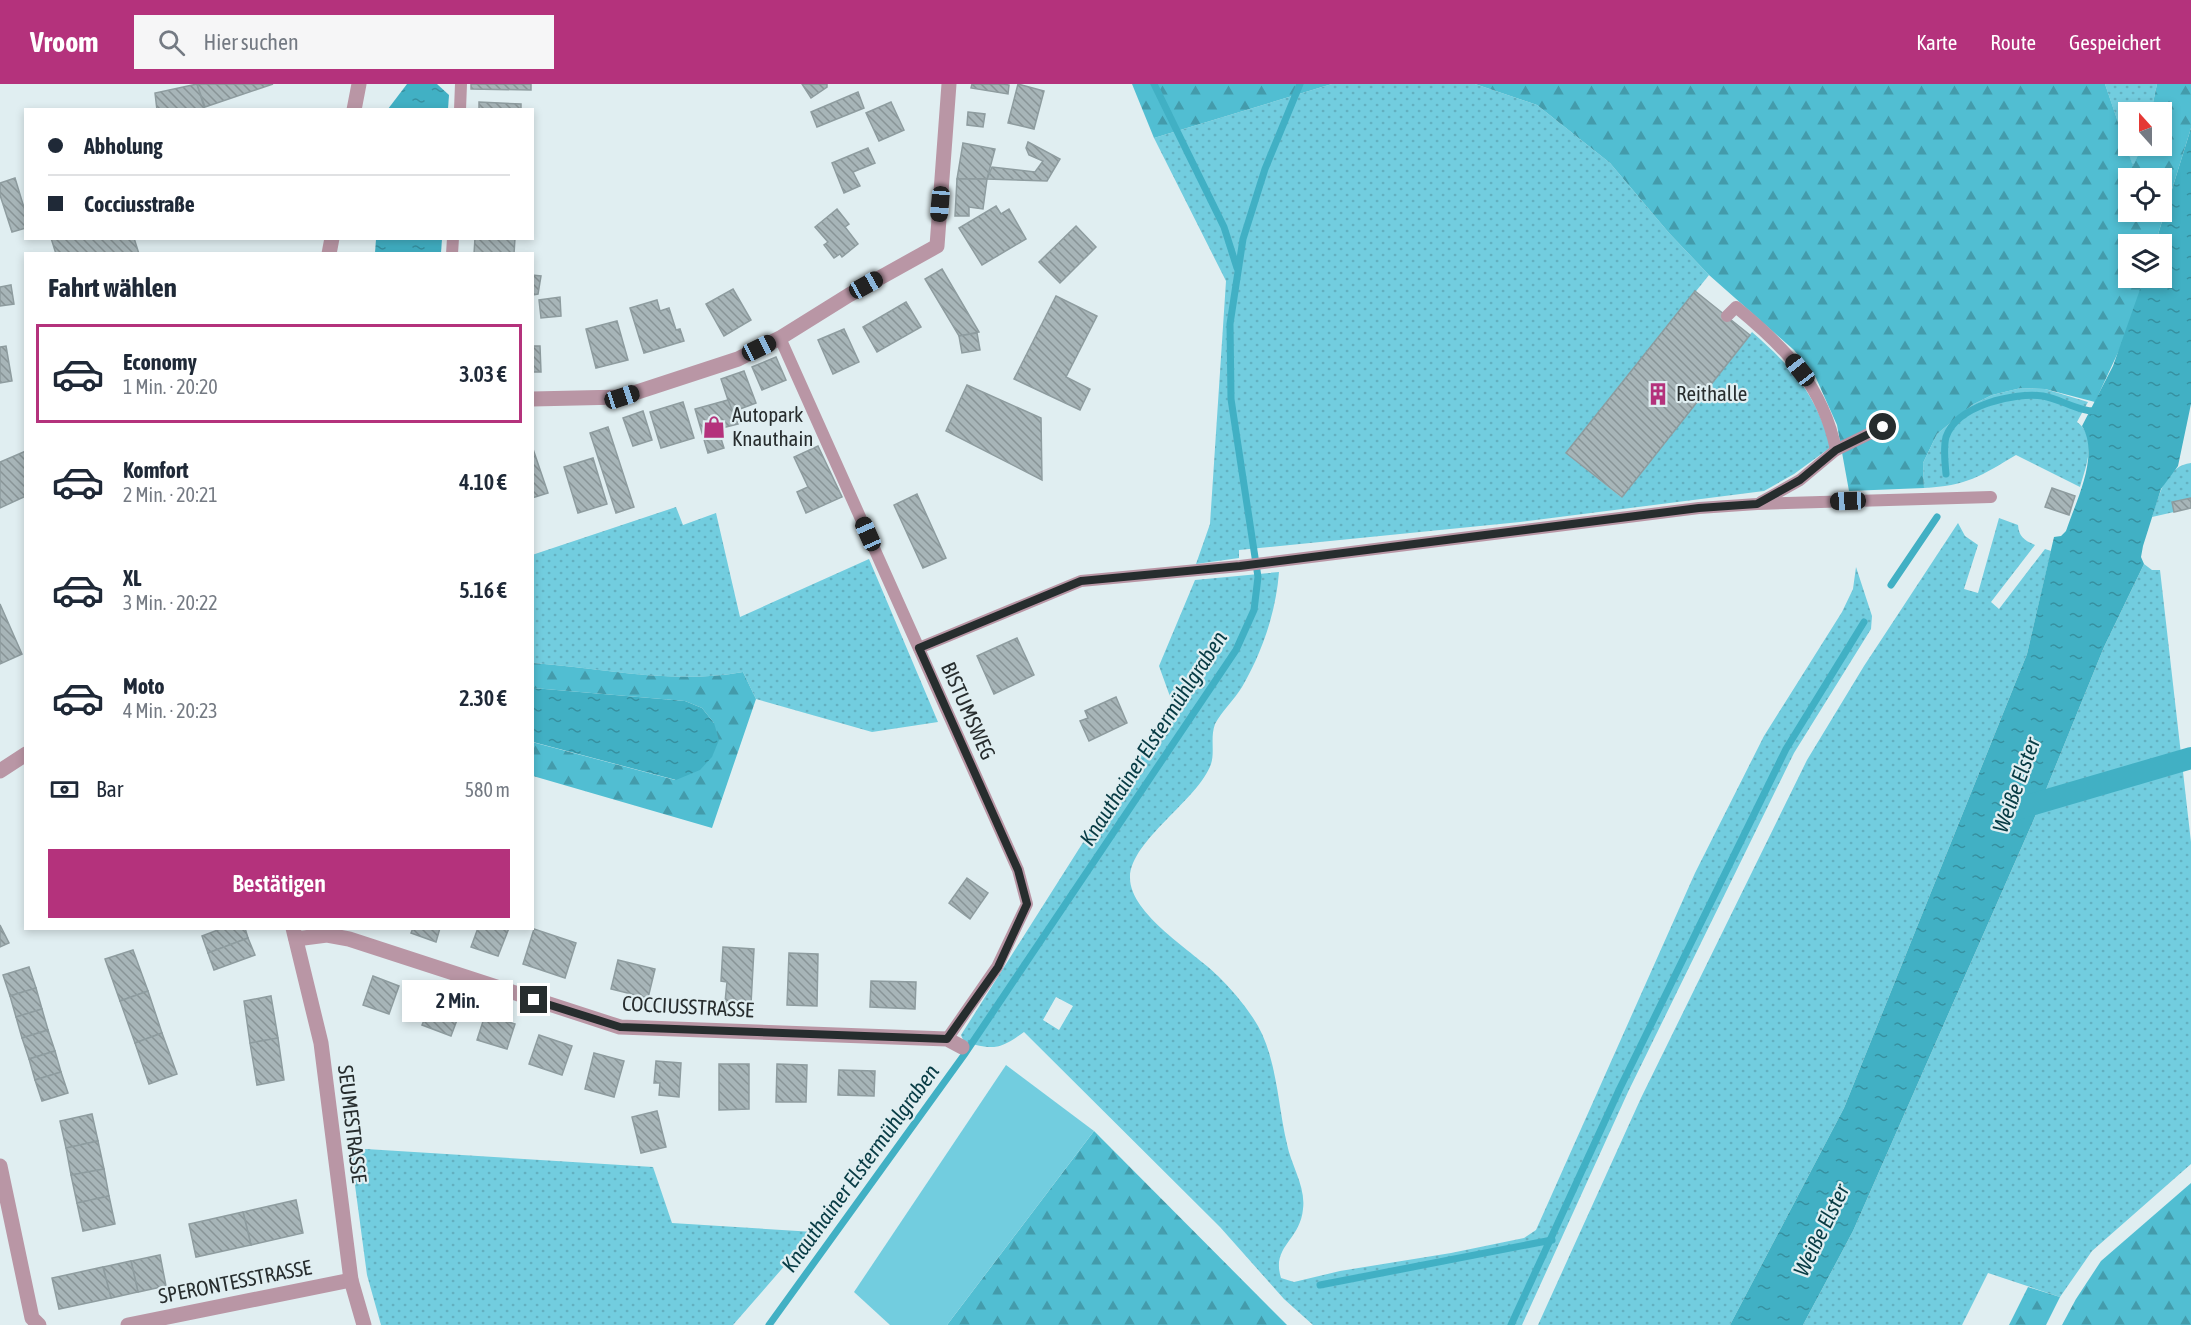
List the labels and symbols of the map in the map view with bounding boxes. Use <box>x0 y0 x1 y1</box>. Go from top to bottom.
north arrow <box>2118 102 2172 156</box>
car <box>929 185 951 223</box>
car <box>846 268 886 302</box>
car <box>739 332 779 364</box>
car <box>1782 350 1818 390</box>
building icon: Reithalle <box>1645 381 1671 407</box>
place label: Reithalle <box>1676 381 1747 405</box>
car <box>602 383 642 411</box>
place label: Autopark Knauthain <box>732 402 813 450</box>
route start <box>1869 413 1896 440</box>
shop icon: Autopark Knauthain <box>701 414 727 440</box>
car <box>1830 491 1866 511</box>
car <box>852 514 884 554</box>
water label: Knauthainer Elstermühlgraben <box>1074 626 1232 850</box>
street label: BISTUMSWEG <box>937 658 1001 763</box>
water label: Weiße Elster <box>1987 733 2046 836</box>
callout: 2 Min. <box>402 979 513 1021</box>
route end <box>520 986 547 1013</box>
street label: COCCIUSSTRASSE <box>622 991 755 1021</box>
water label: Knauthainer Elstermühlgraben <box>776 1059 944 1277</box>
street label: SEUMESTRASSE <box>334 1064 372 1184</box>
water label: Weiße Elster <box>1788 1178 1855 1280</box>
street label: SPERONTESSTRASSE <box>156 1254 313 1308</box>

